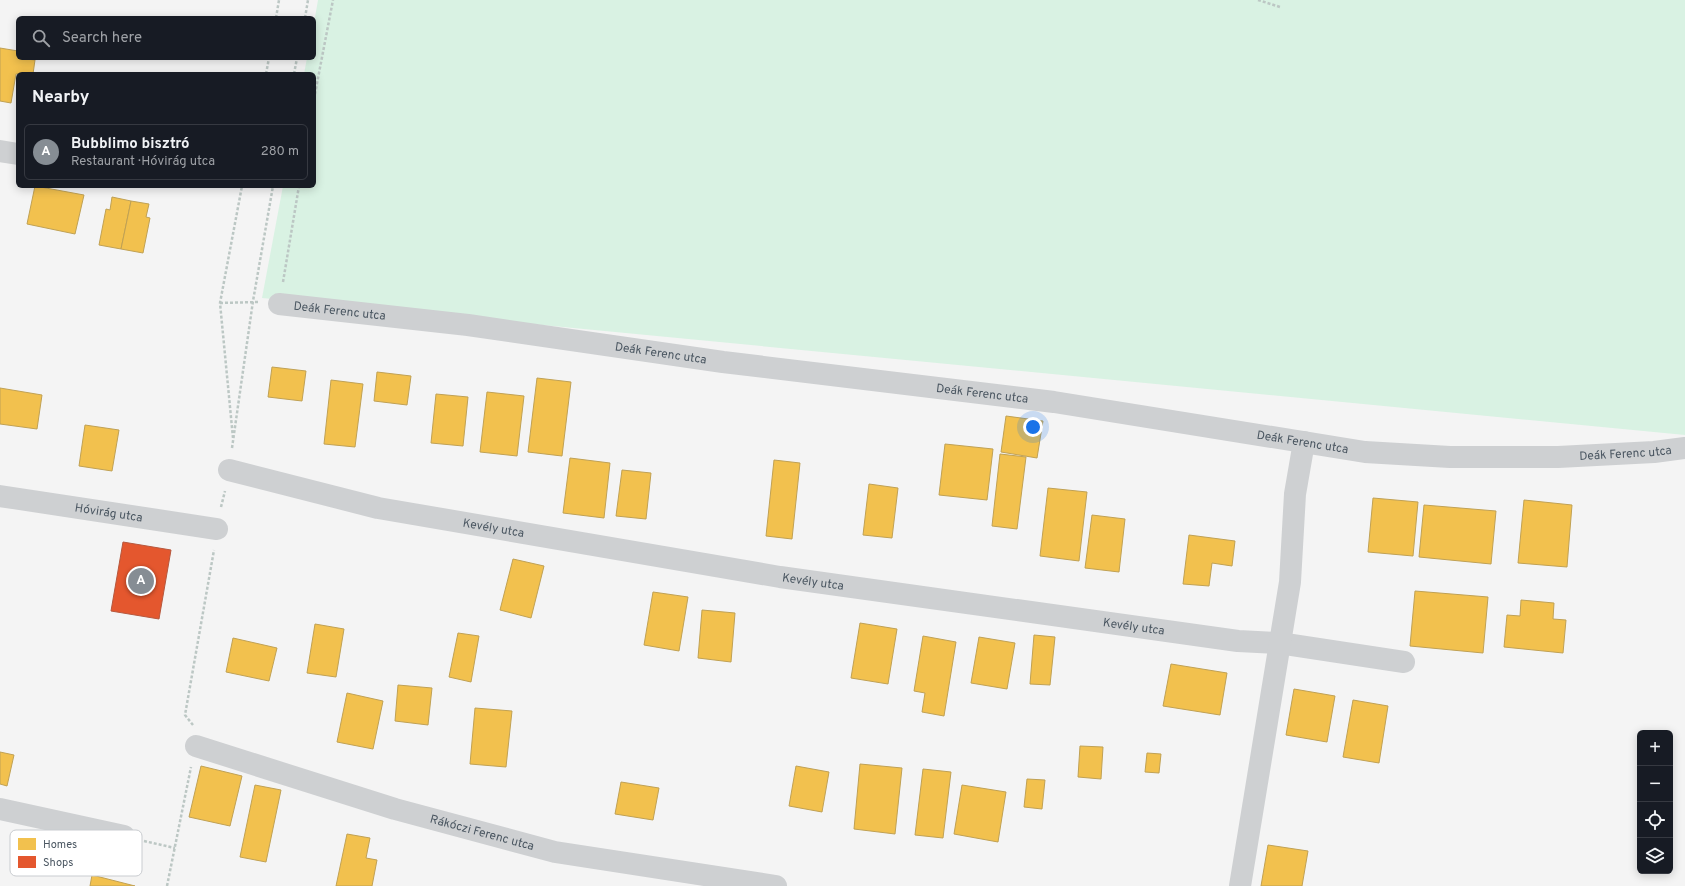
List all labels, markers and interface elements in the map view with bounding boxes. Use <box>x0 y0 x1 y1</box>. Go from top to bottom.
search box <box>16 16 316 60</box>
icon: search <box>30 27 52 49</box>
text: Search here <box>62 29 142 48</box>
text: Nearby <box>32 87 89 109</box>
text: Bubblimo bisztró <box>71 135 190 154</box>
text: A <box>41 144 51 160</box>
text: 280 m <box>261 144 299 160</box>
text: Restaurant · Hóvirág utca <box>71 154 215 170</box>
street label: Deák Ferenc utca <box>293 299 386 325</box>
street label: Deák Ferenc utca <box>614 339 708 369</box>
street label: Deák Ferenc utca <box>935 381 1029 408</box>
your location <box>1023 417 1043 437</box>
street label: Deák Ferenc utca <box>1255 428 1349 458</box>
street label: Deák Ferenc utca <box>1579 443 1673 465</box>
street label: Hóvirág utca <box>74 500 144 527</box>
street label: Kevély utca <box>461 516 525 542</box>
pin: A <box>128 566 154 596</box>
street label: Kevély utca <box>781 570 845 595</box>
street label: Kevély utca <box>1102 615 1166 640</box>
map controls <box>1637 730 1673 874</box>
button: + <box>1637 730 1673 766</box>
button: − <box>1637 766 1673 802</box>
button: locate <box>1637 802 1673 838</box>
street label: Rákóczi Ferenc utca <box>428 812 536 855</box>
legend <box>10 830 142 876</box>
text: Homes <box>43 838 77 852</box>
button: layers <box>1637 838 1673 874</box>
text: Shops <box>43 856 73 870</box>

